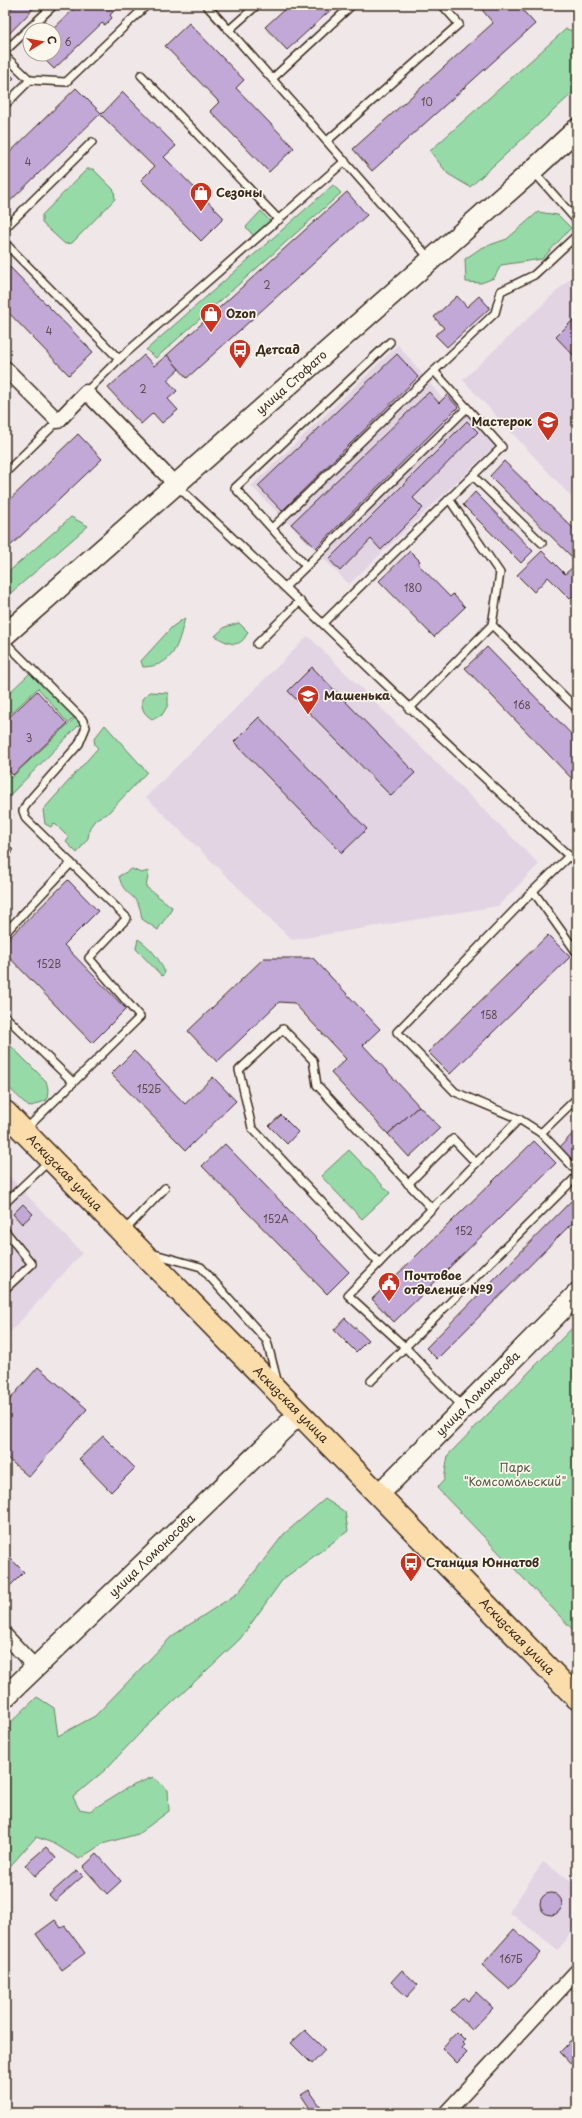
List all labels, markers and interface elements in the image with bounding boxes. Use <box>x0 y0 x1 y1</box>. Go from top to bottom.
north arrow <box>22 22 62 62</box>
text: С <box>43 34 61 46</box>
house number: 6 <box>64 34 72 49</box>
house number: 10 <box>421 94 433 109</box>
house number: 4 <box>25 154 32 169</box>
shop icon: Сезоны <box>188 180 214 213</box>
place label: Сезоны <box>216 183 262 201</box>
house number: 2 <box>263 277 271 292</box>
shop icon: Ozon <box>198 301 224 334</box>
place label: Ozon <box>226 304 256 322</box>
house number: 4 <box>46 323 53 338</box>
bus stop icon: Детсад <box>227 337 253 370</box>
place label: Детсад <box>255 340 300 358</box>
street label: улица Стофато <box>251 345 331 418</box>
house number: 2 <box>139 381 147 396</box>
school or university icon: Мастерок <box>535 409 561 442</box>
place label: Мастерок <box>472 412 532 430</box>
house number: 180 <box>404 580 422 595</box>
school or university icon: Машенька <box>295 683 321 716</box>
place label: Машенька <box>324 686 390 704</box>
house number: 168 <box>513 697 531 712</box>
house number: 3 <box>26 730 32 745</box>
house number: 152В <box>37 956 62 971</box>
house number: 158 <box>480 1007 498 1022</box>
house number: 152Б <box>137 1081 162 1096</box>
street label: Аскизская улица <box>23 1130 107 1215</box>
house number: 152А <box>263 1211 289 1226</box>
house number: 152 <box>455 1223 473 1238</box>
place label: Почтовое отделение №9 <box>404 1266 493 1298</box>
public building icon: Почтовое отделение №9 <box>376 1270 402 1303</box>
street label: улица Ломоносова <box>431 1346 524 1440</box>
street label: Аскизская улица <box>250 1361 334 1447</box>
park label: Парк "Комсомольский" <box>464 1458 566 1490</box>
street label: улица Ломоносова <box>104 1509 199 1601</box>
bus stop icon: Станция Юннатов <box>398 1550 424 1583</box>
place label: Станция Юннатов <box>426 1553 539 1571</box>
street label: Аскизская улица <box>476 1593 560 1679</box>
house number: 167Б <box>499 1951 523 1966</box>

